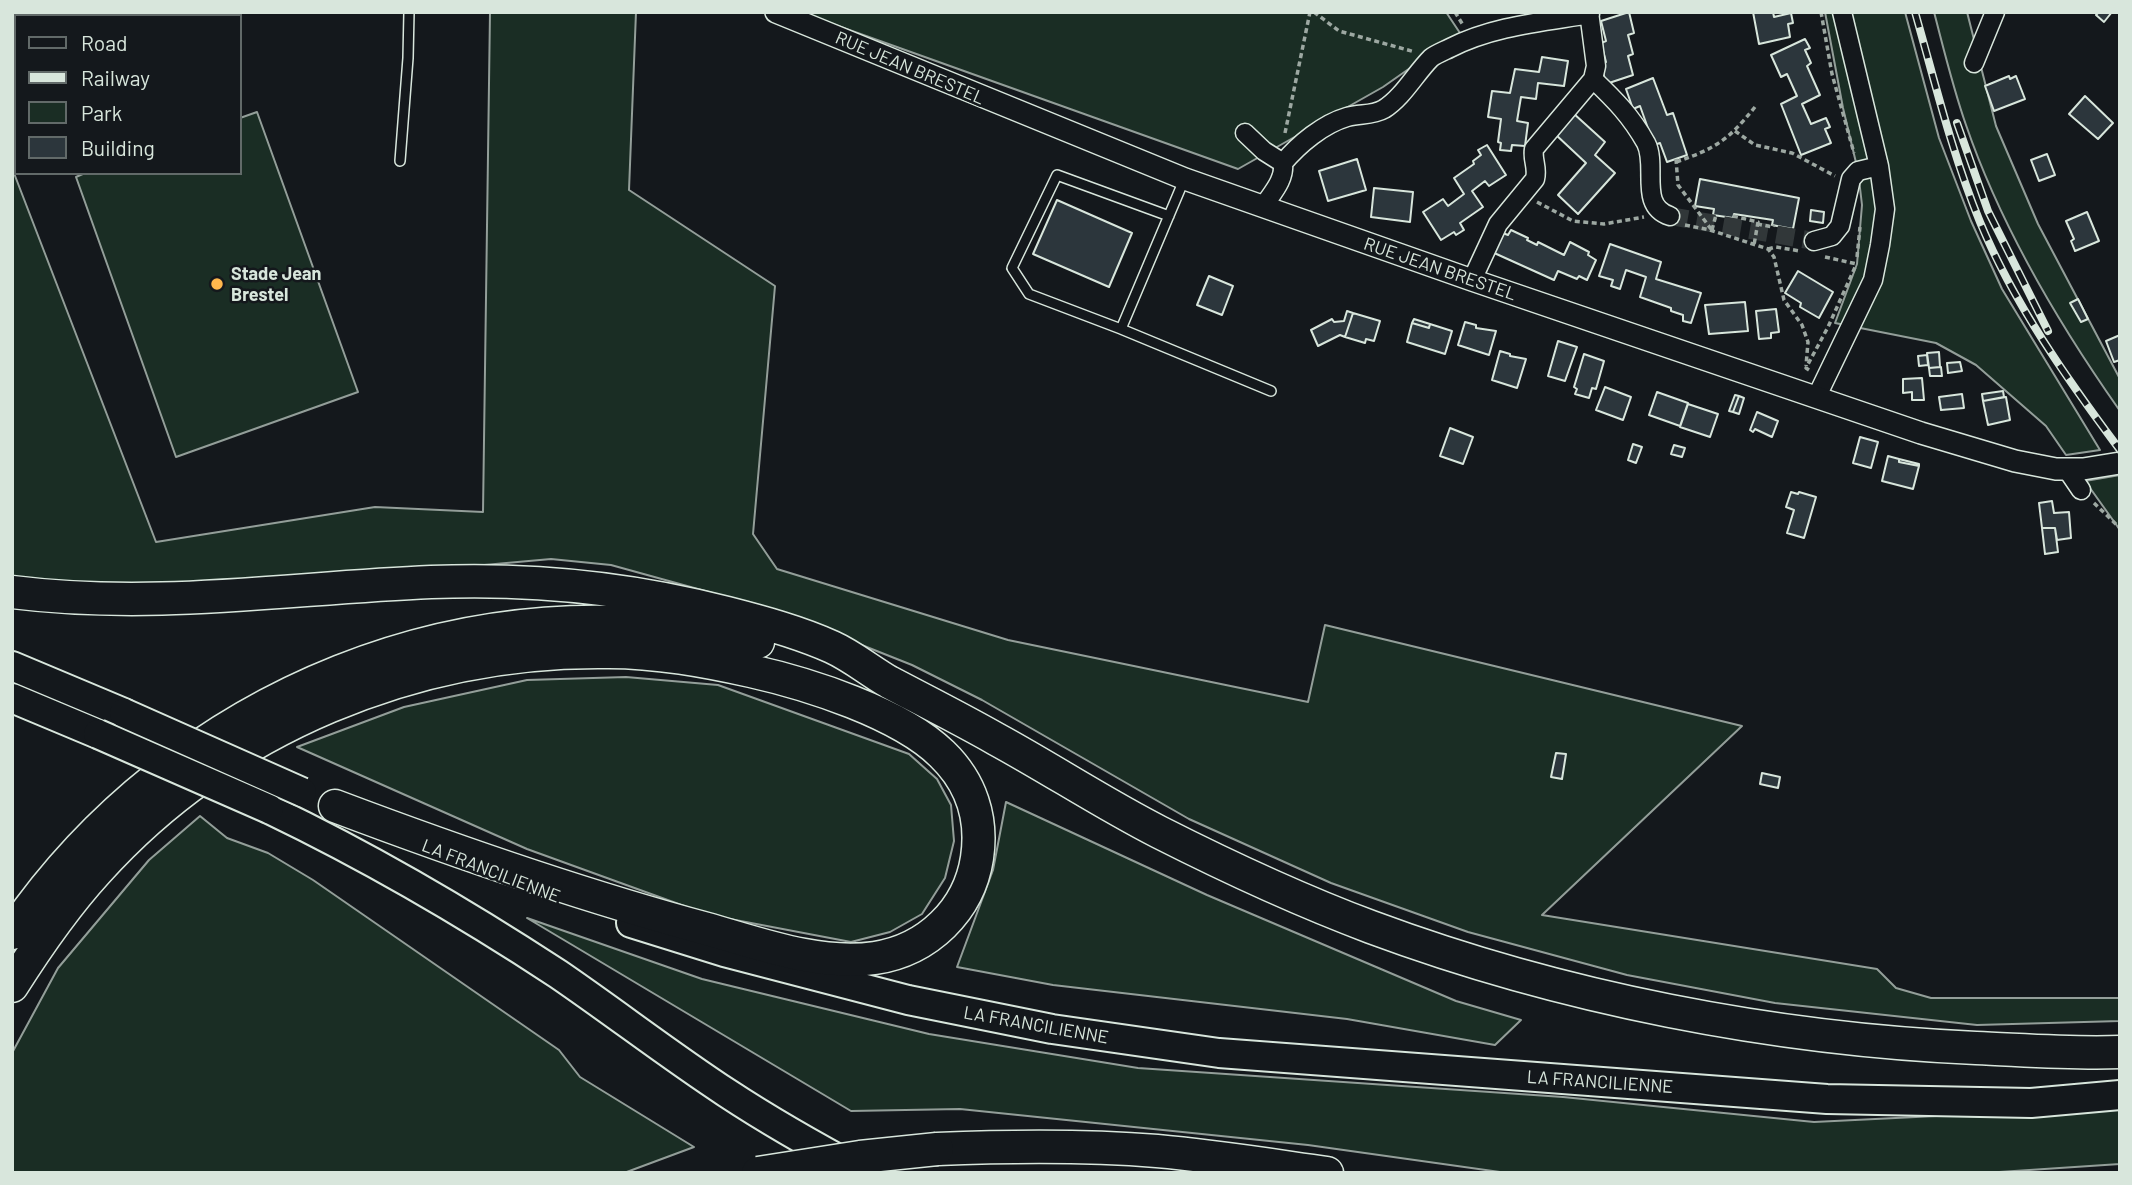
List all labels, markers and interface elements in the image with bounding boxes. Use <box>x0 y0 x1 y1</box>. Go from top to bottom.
legend <box>14 14 242 175</box>
street label: RUE JEAN BRESTEL <box>832 27 988 109</box>
text: Road <box>81 30 127 55</box>
text: Railway <box>81 65 150 90</box>
text: Park <box>81 100 122 125</box>
text: Building <box>81 135 155 160</box>
street label: RUE JEAN BRESTEL <box>1361 233 1519 305</box>
place label: Stade Jean Brestel <box>231 263 321 306</box>
marker: Stade Jean Brestel <box>209 276 225 292</box>
street label: LA FRANCILIENNE <box>419 835 563 907</box>
street label: LA FRANCILIENNE <box>962 1002 1110 1048</box>
street label: LA FRANCILIENNE <box>1526 1066 1674 1098</box>

